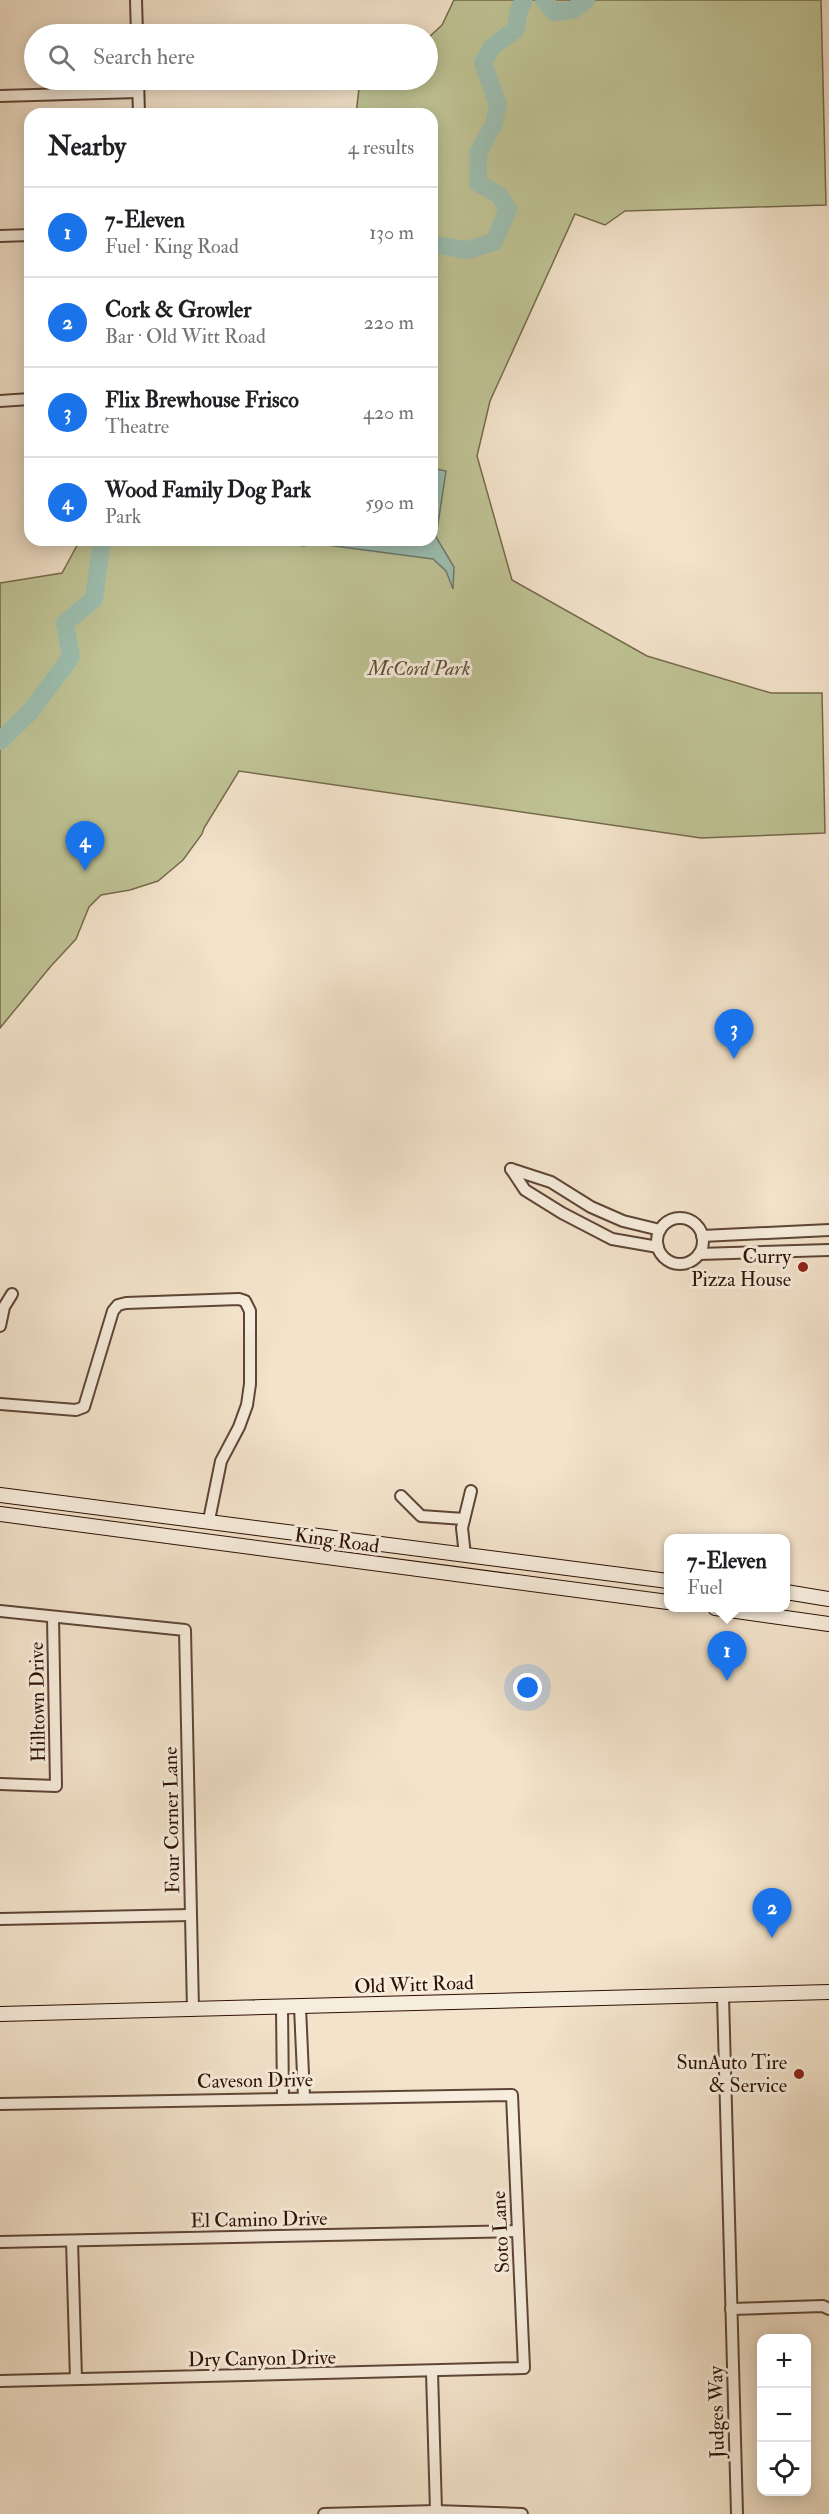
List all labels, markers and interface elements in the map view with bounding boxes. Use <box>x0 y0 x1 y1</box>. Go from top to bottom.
search box <box>24 24 438 90</box>
icon: search <box>45 41 78 74</box>
text: Search here <box>93 43 195 71</box>
text: Nearby <box>48 131 126 163</box>
text: 4 results <box>348 135 414 160</box>
text: 7-Eleven <box>105 206 185 234</box>
text: 1 <box>64 220 71 245</box>
text: 130 m <box>369 220 414 245</box>
text: Fuel · King Road <box>105 234 239 259</box>
text: Cork & Growler <box>105 296 252 324</box>
text: 2 <box>62 310 73 335</box>
text: 220 m <box>364 310 414 335</box>
text: Bar · Old Witt Road <box>105 324 266 349</box>
text: Flix Brewhouse Frisco <box>105 386 299 414</box>
text: 3 <box>64 400 71 425</box>
text: 420 m <box>363 400 414 425</box>
text: Theatre <box>105 414 169 439</box>
text: Wood Family Dog Park <box>105 476 311 504</box>
text: 4 <box>62 490 73 515</box>
text: 590 m <box>365 490 414 515</box>
text: Park <box>105 504 141 529</box>
park label: McCord Park <box>367 656 470 681</box>
pin: 4 <box>66 822 104 871</box>
pin: 3 <box>714 1010 754 1059</box>
place label: Curry Pizza House <box>691 1244 792 1292</box>
marker: Curry Pizza House <box>796 1260 810 1274</box>
street label: King Road <box>293 1522 381 1559</box>
popup <box>664 1534 790 1612</box>
text: 7-Eleven <box>687 1547 767 1575</box>
text: Fuel <box>687 1575 723 1600</box>
pin: 1 <box>708 1632 746 1681</box>
street label: Hilltown Drive <box>24 1642 51 1762</box>
your location <box>513 1673 542 1702</box>
street label: Four Corner Lane <box>158 1746 185 1894</box>
pin: 2 <box>752 1888 792 1938</box>
street label: Old Witt Road <box>354 1970 474 1999</box>
place label: SunAuto Tire & Service <box>676 2050 787 2098</box>
street label: Caveson Drive <box>197 2067 313 2094</box>
marker: SunAuto Tire & Service <box>792 2067 806 2081</box>
street label: Soto Lane <box>486 2190 515 2274</box>
street label: El Camino Drive <box>190 2206 328 2233</box>
map controls <box>757 2334 811 2496</box>
button: + <box>757 2334 811 2388</box>
street label: Dry Canyon Drive <box>188 2345 336 2372</box>
street label: Judges Way <box>703 2364 730 2459</box>
button: − <box>757 2388 811 2442</box>
button: locate <box>757 2442 811 2496</box>

